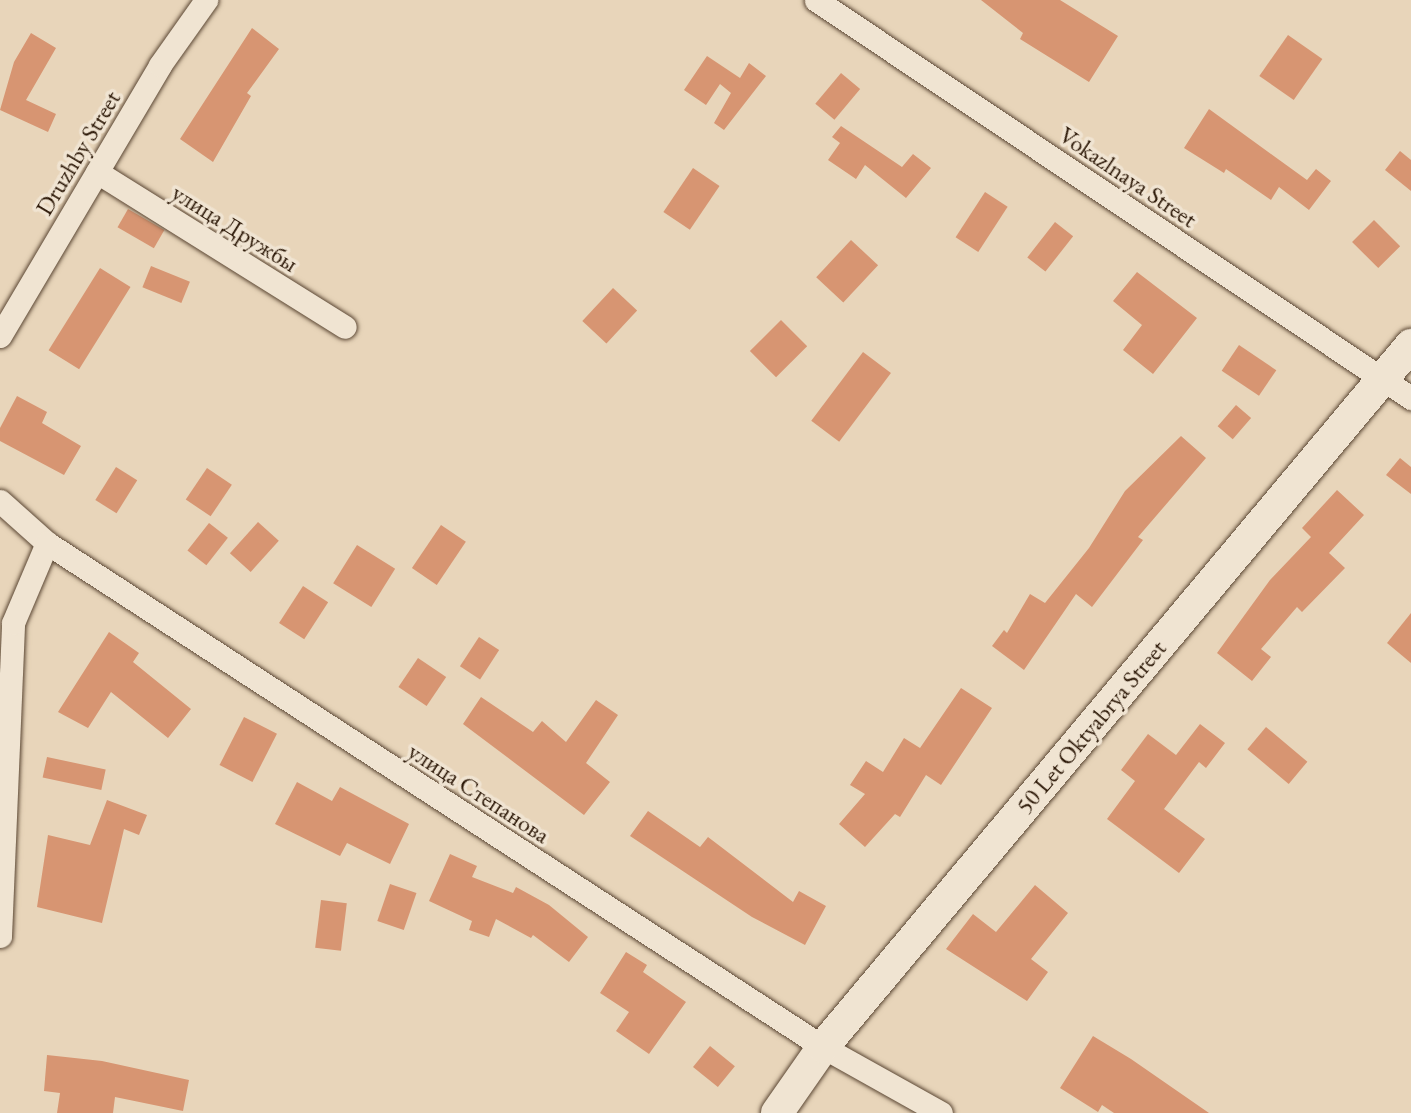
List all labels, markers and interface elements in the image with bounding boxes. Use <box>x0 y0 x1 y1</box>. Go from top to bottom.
street label: Druzhby Street <box>30 86 126 220</box>
street label: Vokazlnaya Street <box>1054 120 1202 234</box>
street label: улица Дружбы <box>167 178 303 278</box>
street label: 50 Let Oktyabrya Street <box>1010 634 1172 820</box>
street label: улица Степанова <box>403 737 555 849</box>

